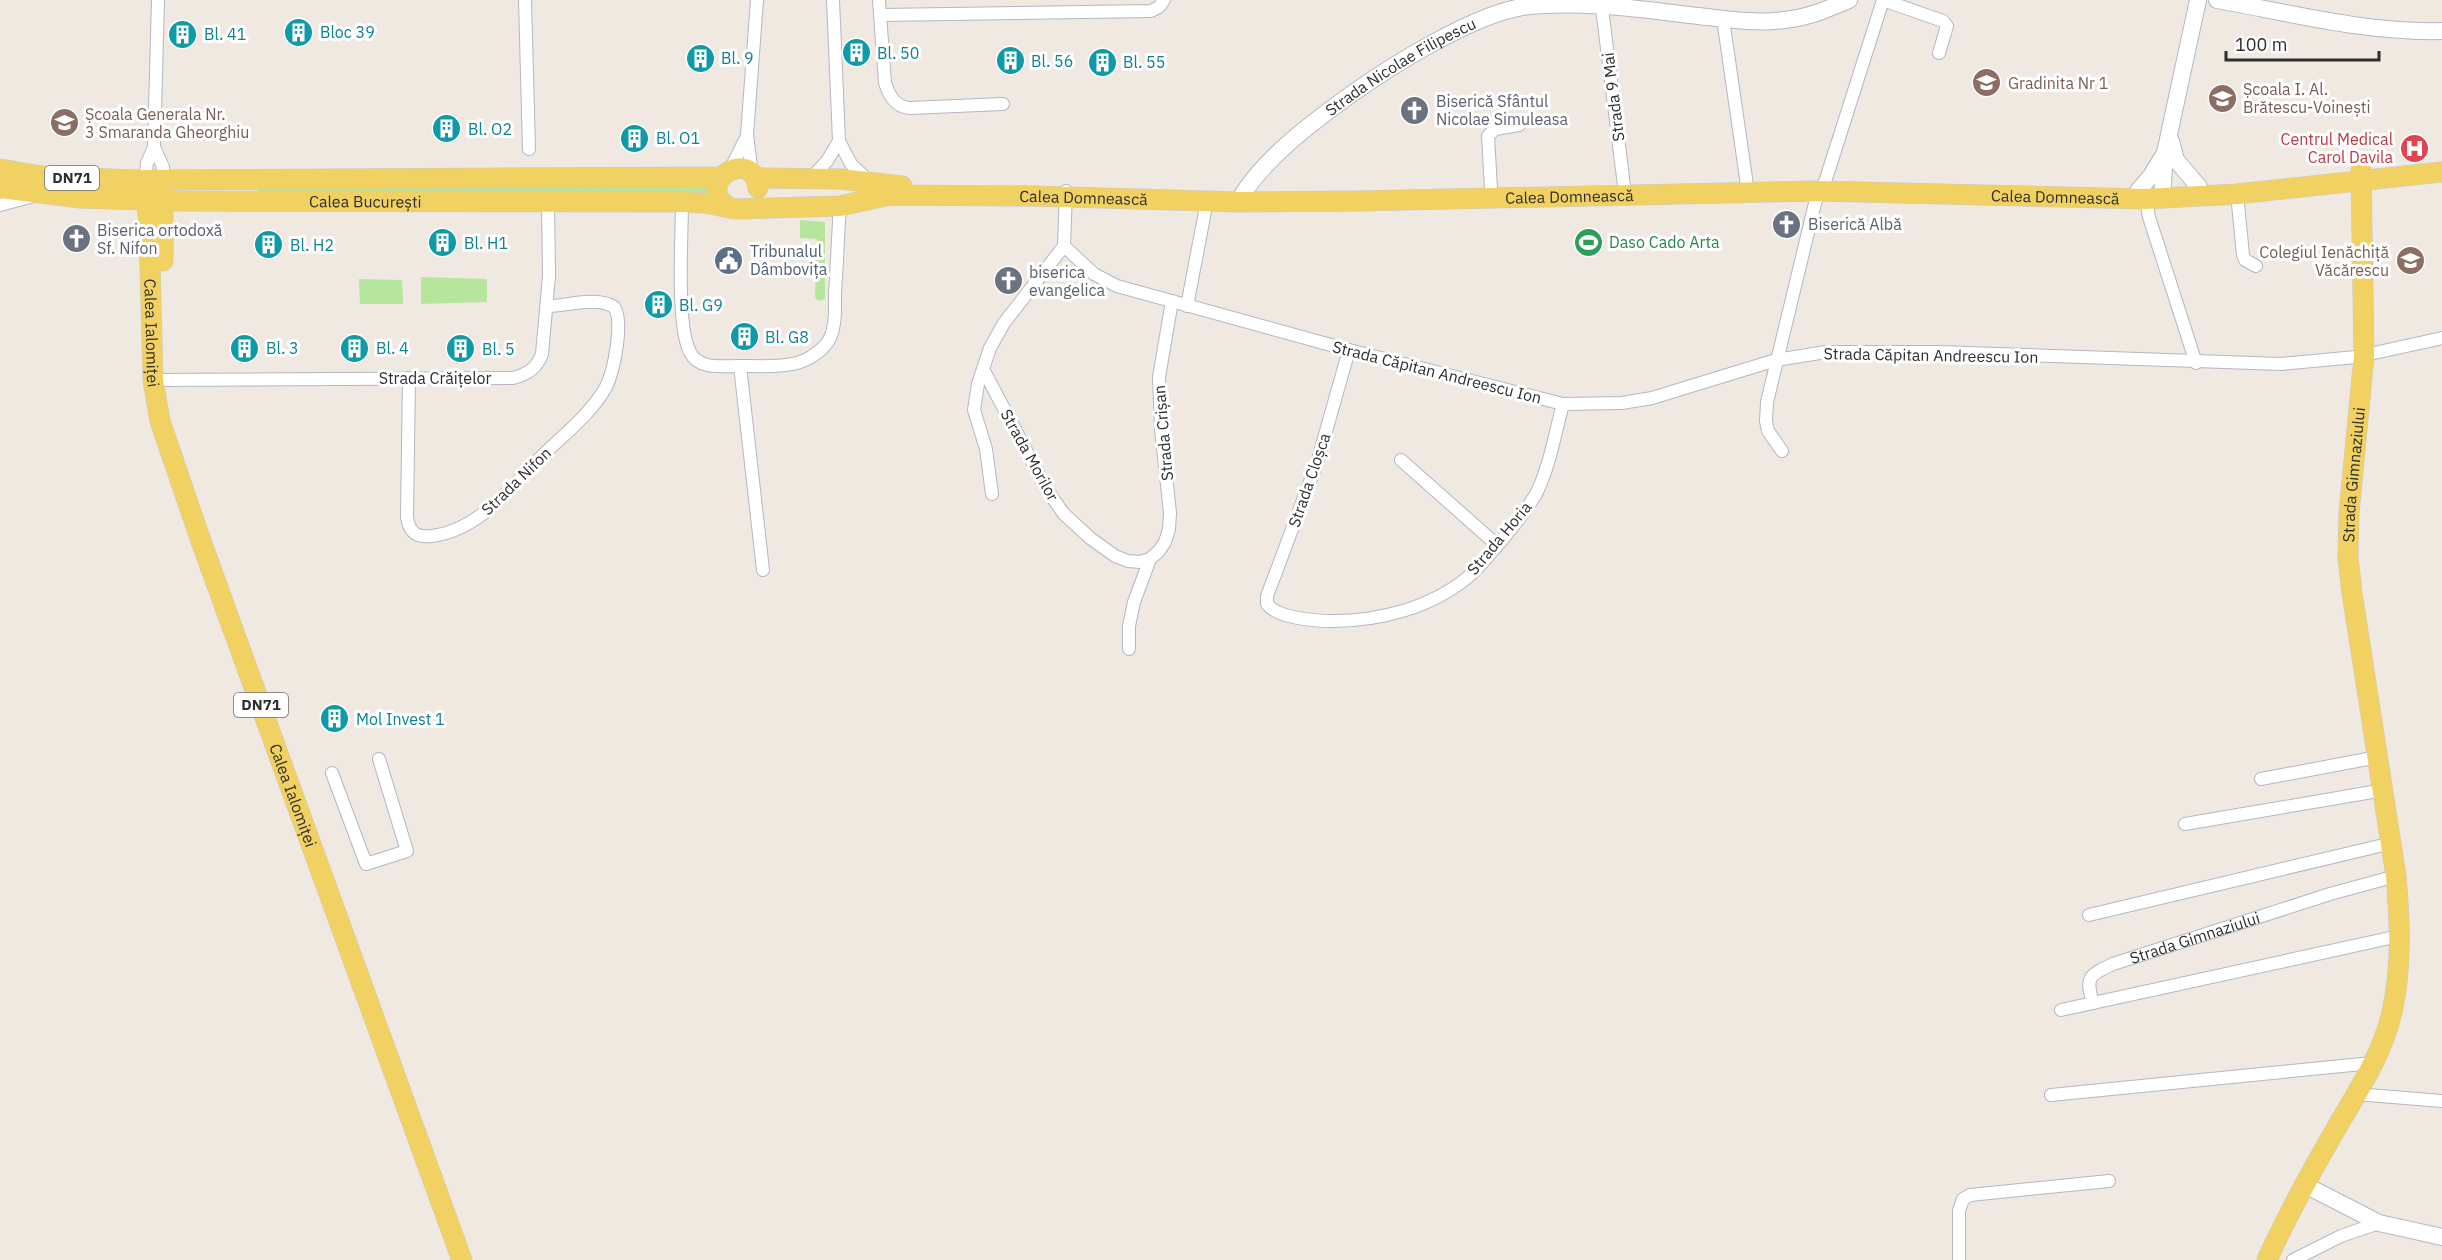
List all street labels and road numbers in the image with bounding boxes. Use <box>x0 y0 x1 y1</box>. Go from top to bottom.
street label: Strada Nicolae Filipescu <box>1321 13 1479 120</box>
street label: Strada 9 Mai <box>1598 51 1628 143</box>
road number: DN71 <box>45 166 99 190</box>
street label: Calea Domnească <box>1505 185 1634 208</box>
street label: Calea Domnească <box>1991 185 2120 208</box>
street label: Calea Domnească <box>1019 186 1148 209</box>
street label: Calea București <box>309 191 422 211</box>
street label: Calea Ialomiței <box>140 278 164 389</box>
street label: Strada Căpitan Andreescu Ion <box>1330 336 1544 408</box>
street label: Strada Căpitan Andreescu Ion <box>1823 343 2039 367</box>
street label: Strada Crăițelor <box>379 368 491 389</box>
street label: Strada Crișan <box>1149 384 1177 482</box>
street label: Strada Morilor <box>997 406 1064 505</box>
street label: Strada Gimnaziului <box>2338 406 2369 543</box>
street label: Strada Cloșca <box>1284 430 1335 530</box>
street label: Strada Nifon <box>477 443 555 519</box>
street label: Strada Horia <box>1463 497 1536 579</box>
road number: DN71 <box>234 693 288 717</box>
street label: Calea Ialomiței <box>265 741 321 850</box>
street label: Strada Gimnaziului <box>2127 907 2262 968</box>

